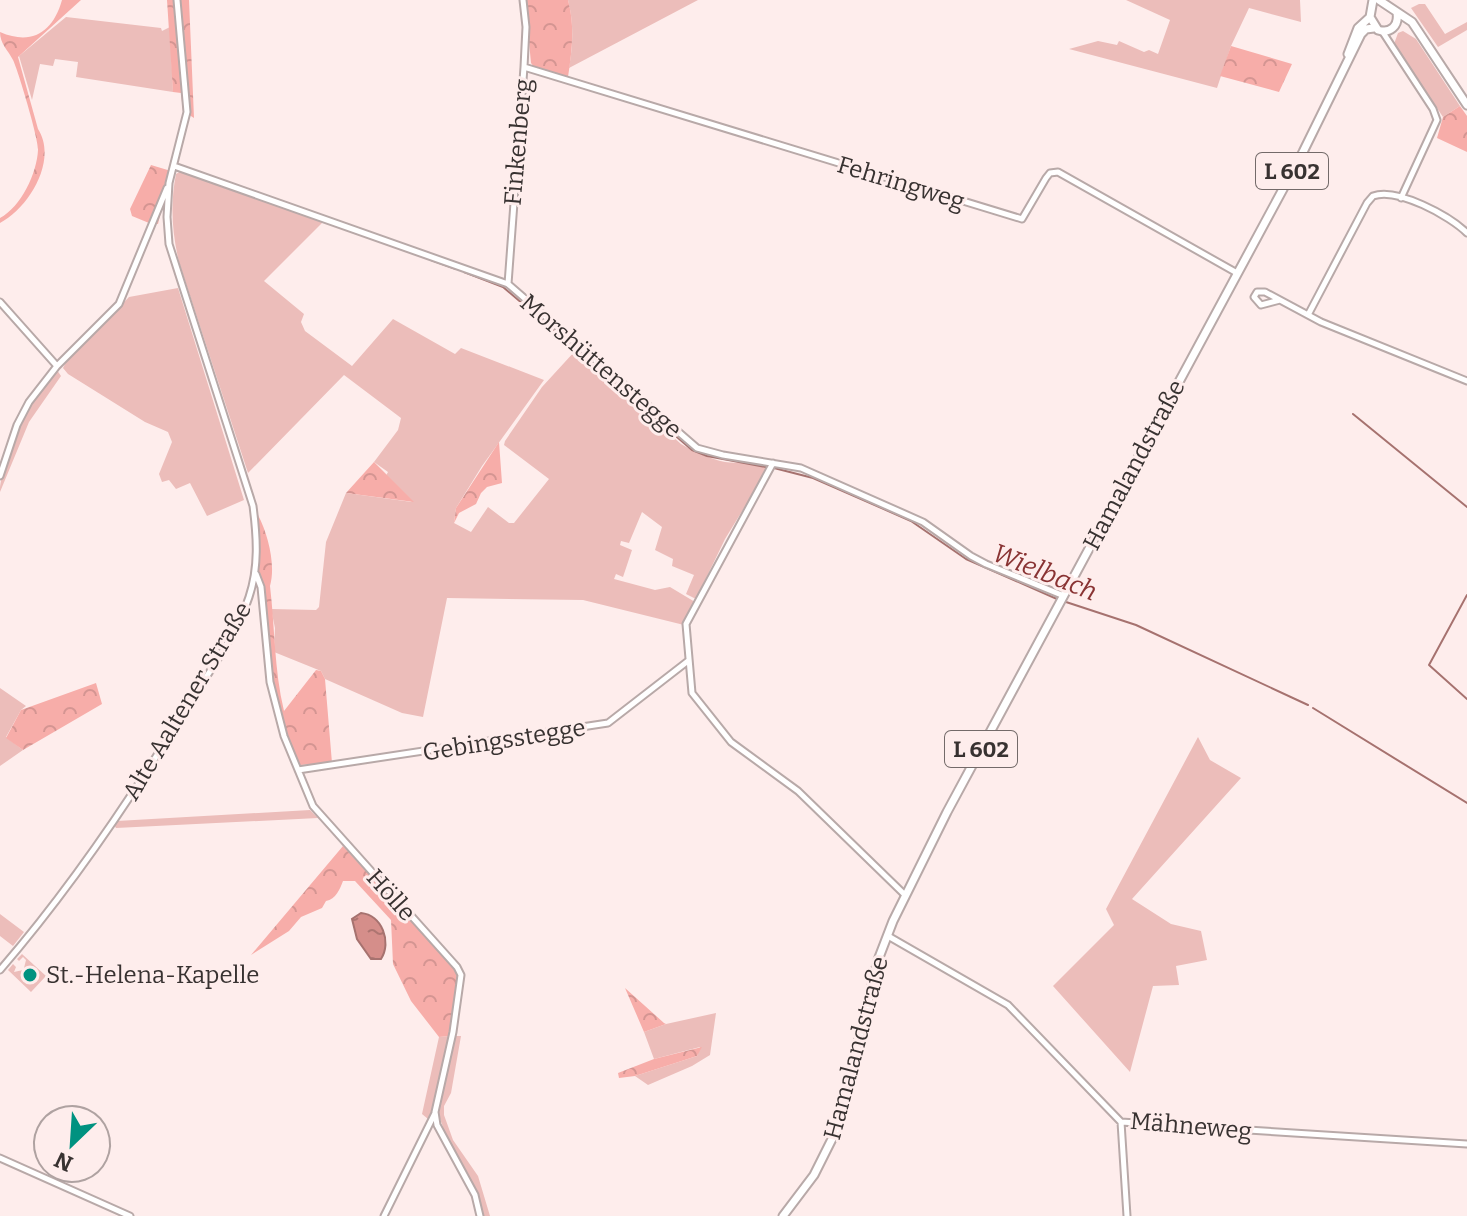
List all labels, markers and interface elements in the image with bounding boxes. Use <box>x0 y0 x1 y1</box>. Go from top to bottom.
street label: Finkenberg <box>499 77 537 207</box>
street label: Fehringweg <box>834 150 968 216</box>
road number: L 602 <box>1256 153 1328 189</box>
street label: Morshüttenstegge <box>515 288 687 444</box>
street label: Hamalandstraße <box>1077 375 1191 555</box>
water label: Wielbach <box>988 538 1101 607</box>
street label: Alte Aaltener Straße <box>117 597 257 805</box>
street label: Gebingsstegge <box>421 713 587 767</box>
road number: L 602 <box>945 731 1017 767</box>
street label: Hölle <box>361 864 421 926</box>
street label: Hamalandstraße <box>818 953 894 1143</box>
place label: St.-Helena-Kapelle <box>46 961 260 989</box>
marker: St.-Helena-Kapelle <box>21 966 39 984</box>
north arrow <box>32 1104 112 1184</box>
street label: Mähneweg <box>1129 1107 1253 1145</box>
text: N <box>50 1146 77 1177</box>

